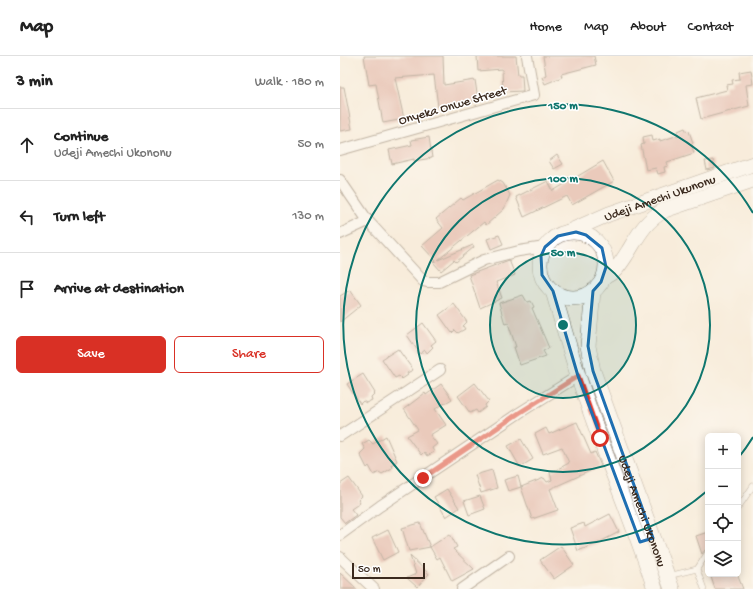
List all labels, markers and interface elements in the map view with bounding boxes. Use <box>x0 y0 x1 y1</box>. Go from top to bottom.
text: Map <box>20 16 53 39</box>
text: Home <box>530 19 562 36</box>
text: Map <box>584 19 608 36</box>
text: About <box>630 19 666 36</box>
text: Contact <box>688 19 733 36</box>
text: 3 min <box>16 72 53 92</box>
text: Walk · 180 m <box>255 75 324 90</box>
street label: Onyeka Onwe Street <box>397 83 510 129</box>
text: 150 m <box>547 100 578 114</box>
text: Continue <box>54 128 108 146</box>
icon: ahead <box>16 134 38 156</box>
text: 50 m <box>297 137 324 152</box>
text: Udeji Amechi Ukononu <box>54 146 172 161</box>
text: 100 m <box>547 173 578 187</box>
street label: Udeji Amechi Ukunonu <box>602 173 718 225</box>
icon: left <box>16 206 38 228</box>
text: Turn left <box>54 208 105 226</box>
text: 130 m <box>292 209 324 224</box>
text: 50 m <box>551 247 576 261</box>
icon: arrive <box>16 278 38 300</box>
text: Arrive at destination <box>54 280 184 298</box>
centre of rings <box>556 318 570 332</box>
button: Save <box>16 336 166 373</box>
button: Share <box>174 336 324 373</box>
route start <box>591 429 609 447</box>
map controls <box>705 433 741 577</box>
button: + <box>705 433 741 469</box>
street label: Udeji Amechi Ukononu <box>614 453 668 569</box>
route end <box>414 469 432 487</box>
button: − <box>705 469 741 505</box>
button: locate <box>705 505 741 541</box>
button: layers <box>705 541 741 577</box>
scale bar <box>352 561 425 580</box>
text: 50 m <box>358 564 380 576</box>

